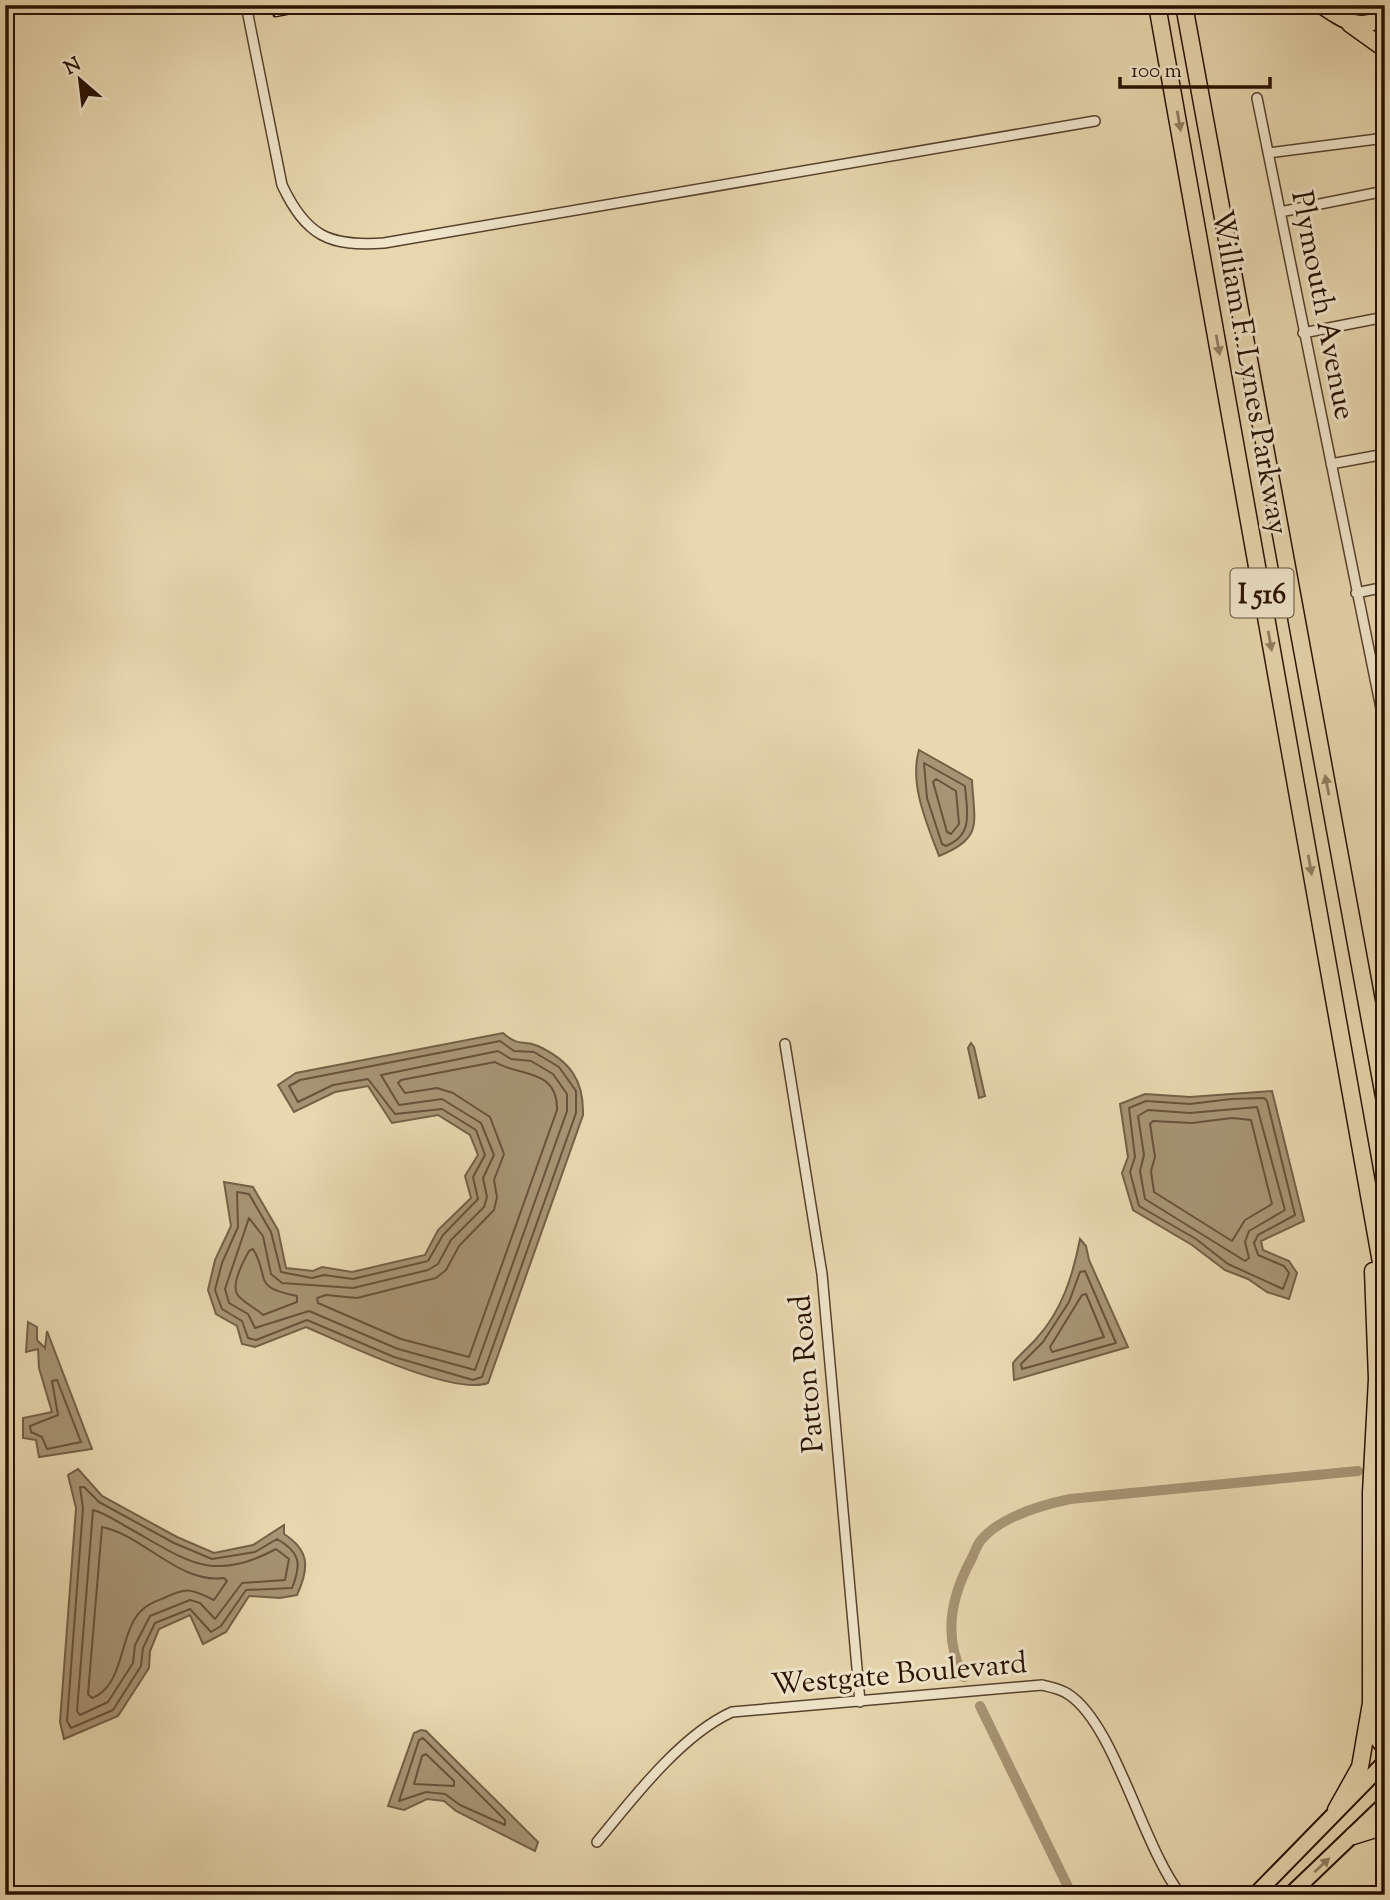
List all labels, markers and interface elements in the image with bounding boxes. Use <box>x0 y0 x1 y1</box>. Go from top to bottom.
north arrow <box>46 46 116 116</box>
scale bar <box>1120 46 1271 90</box>
text: N <box>60 52 86 83</box>
text: 100 m <box>1131 57 1182 87</box>
one-way arrow <box>1173 110 1184 132</box>
street label: Plymouth Avenue <box>1278 187 1365 424</box>
street label: William F. Lynes Parkway <box>1199 207 1298 538</box>
one-way arrow <box>1213 334 1224 356</box>
road number: I 516 <box>1230 568 1294 618</box>
one-way arrow <box>1265 630 1276 652</box>
one-way arrow <box>1321 774 1332 796</box>
one-way arrow <box>1305 854 1316 876</box>
street label: Patton Road <box>780 1293 837 1455</box>
street label: Westgate Boulevard <box>769 1643 1029 1708</box>
one-way arrow <box>1313 1857 1330 1874</box>

